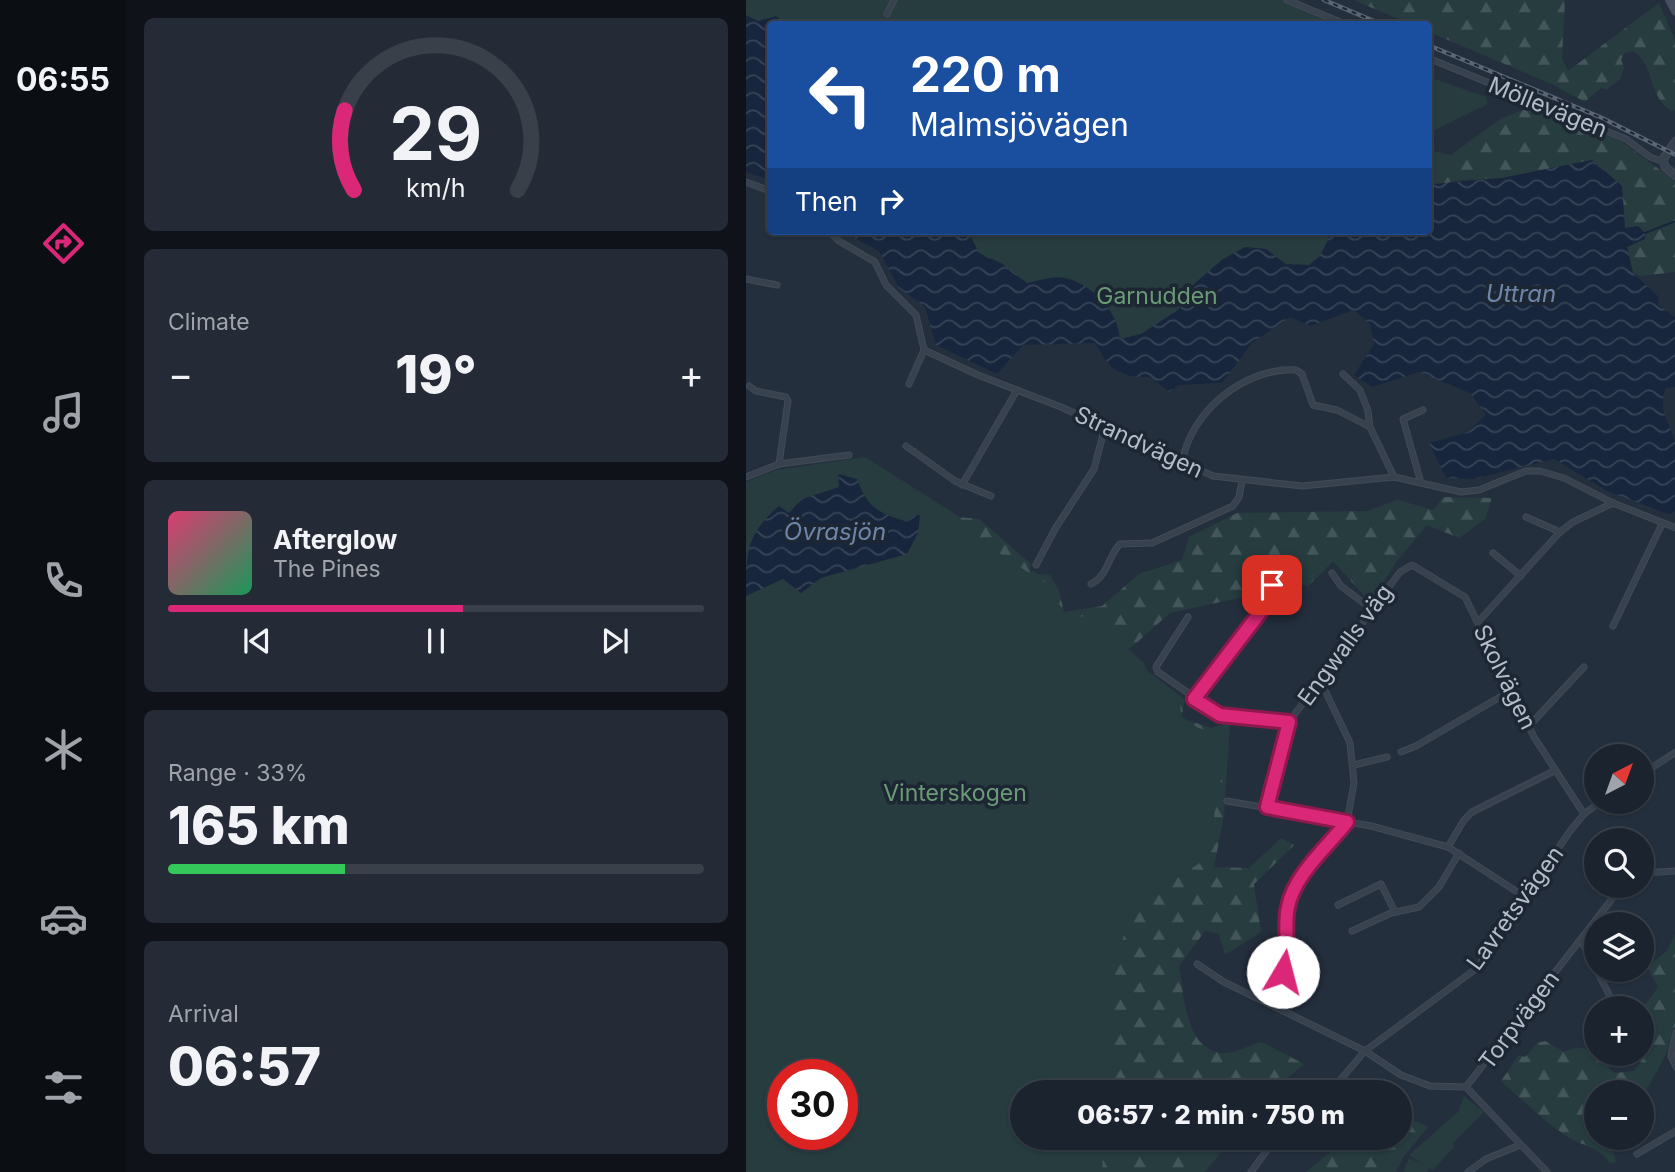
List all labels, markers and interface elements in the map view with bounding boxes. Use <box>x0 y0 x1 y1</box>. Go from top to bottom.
text: 220 m <box>910 45 1061 104</box>
icon: left <box>795 49 886 140</box>
text: 06:55 <box>16 60 110 99</box>
street label: Möllevägen <box>1485 71 1611 143</box>
text: 29 <box>389 90 483 179</box>
text: Malmsjövägen <box>910 105 1129 144</box>
text: km/h <box>406 173 466 203</box>
icon: right <box>872 182 910 220</box>
text: Then <box>795 186 858 217</box>
icon: directions <box>39 219 88 268</box>
water label: Uttran <box>1486 279 1556 308</box>
park label: Garnudden <box>1096 282 1218 310</box>
text: Climate <box>168 308 250 336</box>
text: 19° <box>395 343 477 406</box>
text: − <box>168 351 193 397</box>
text: + <box>679 351 704 397</box>
icon: music <box>39 388 88 437</box>
street label: Strandvägen <box>1070 400 1208 484</box>
water label: Övrasjön <box>784 517 886 546</box>
text: Afterglow <box>273 524 397 555</box>
text: The Pines <box>273 555 381 583</box>
pin <box>1242 555 1302 615</box>
icon: phone <box>39 556 88 605</box>
icon: arrive <box>1253 566 1291 604</box>
street label: Engwalls väg <box>1292 579 1398 711</box>
street label: Skolvägen <box>1468 620 1542 734</box>
icon: previous <box>238 622 276 660</box>
icon: pause <box>417 622 455 660</box>
icon: next <box>596 622 634 660</box>
icon: climate <box>39 725 88 774</box>
north arrow <box>1584 744 1654 814</box>
map controls <box>1584 744 1654 1150</box>
text: Range · 33% <box>168 759 307 787</box>
park label: Vinterskogen <box>883 779 1027 807</box>
text: 165 km <box>168 794 350 857</box>
button: search <box>1584 828 1654 898</box>
street label: Lavretsvägen <box>1461 841 1569 975</box>
icon: car <box>39 894 88 943</box>
button: layers <box>1584 912 1654 982</box>
position arrow <box>1246 935 1320 1009</box>
street label: Torpvägen <box>1473 965 1565 1075</box>
button: + <box>1584 996 1654 1066</box>
text: Arrival <box>168 1000 239 1028</box>
text: 06:57 <box>168 1035 321 1098</box>
speed limit sign: 30 <box>767 1059 858 1150</box>
icon: filters <box>39 1063 88 1112</box>
button: − <box>1584 1080 1654 1150</box>
text: 06:57 · 2 min · 750 m <box>1077 1099 1345 1130</box>

